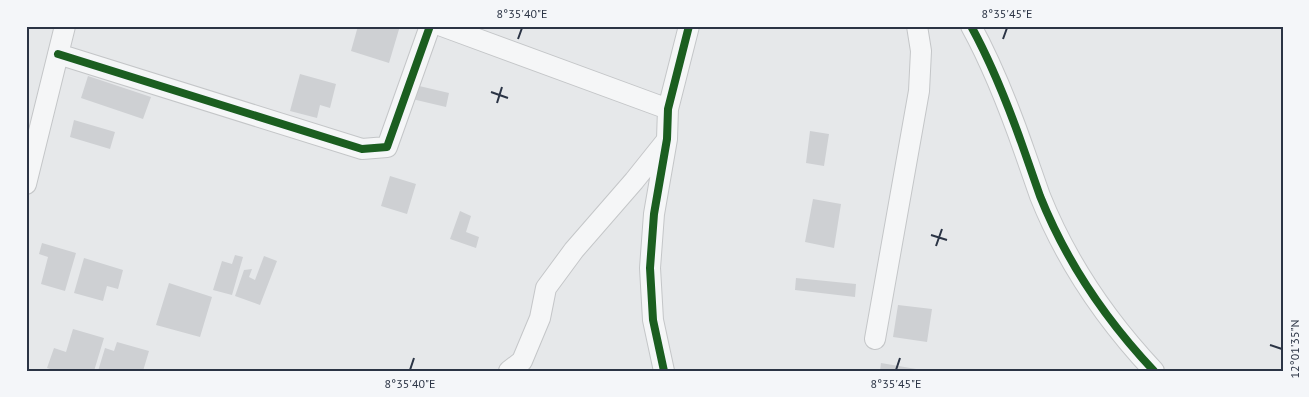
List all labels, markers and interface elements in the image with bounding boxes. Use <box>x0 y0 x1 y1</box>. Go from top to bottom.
text: 8°35'40"E <box>497 6 547 21</box>
text: 8°35'45"E <box>982 6 1032 21</box>
text: 12°01'35"N <box>1287 319 1302 379</box>
text: 8°35'40"E <box>385 376 435 391</box>
text: 8°35'45"E <box>871 376 921 391</box>

